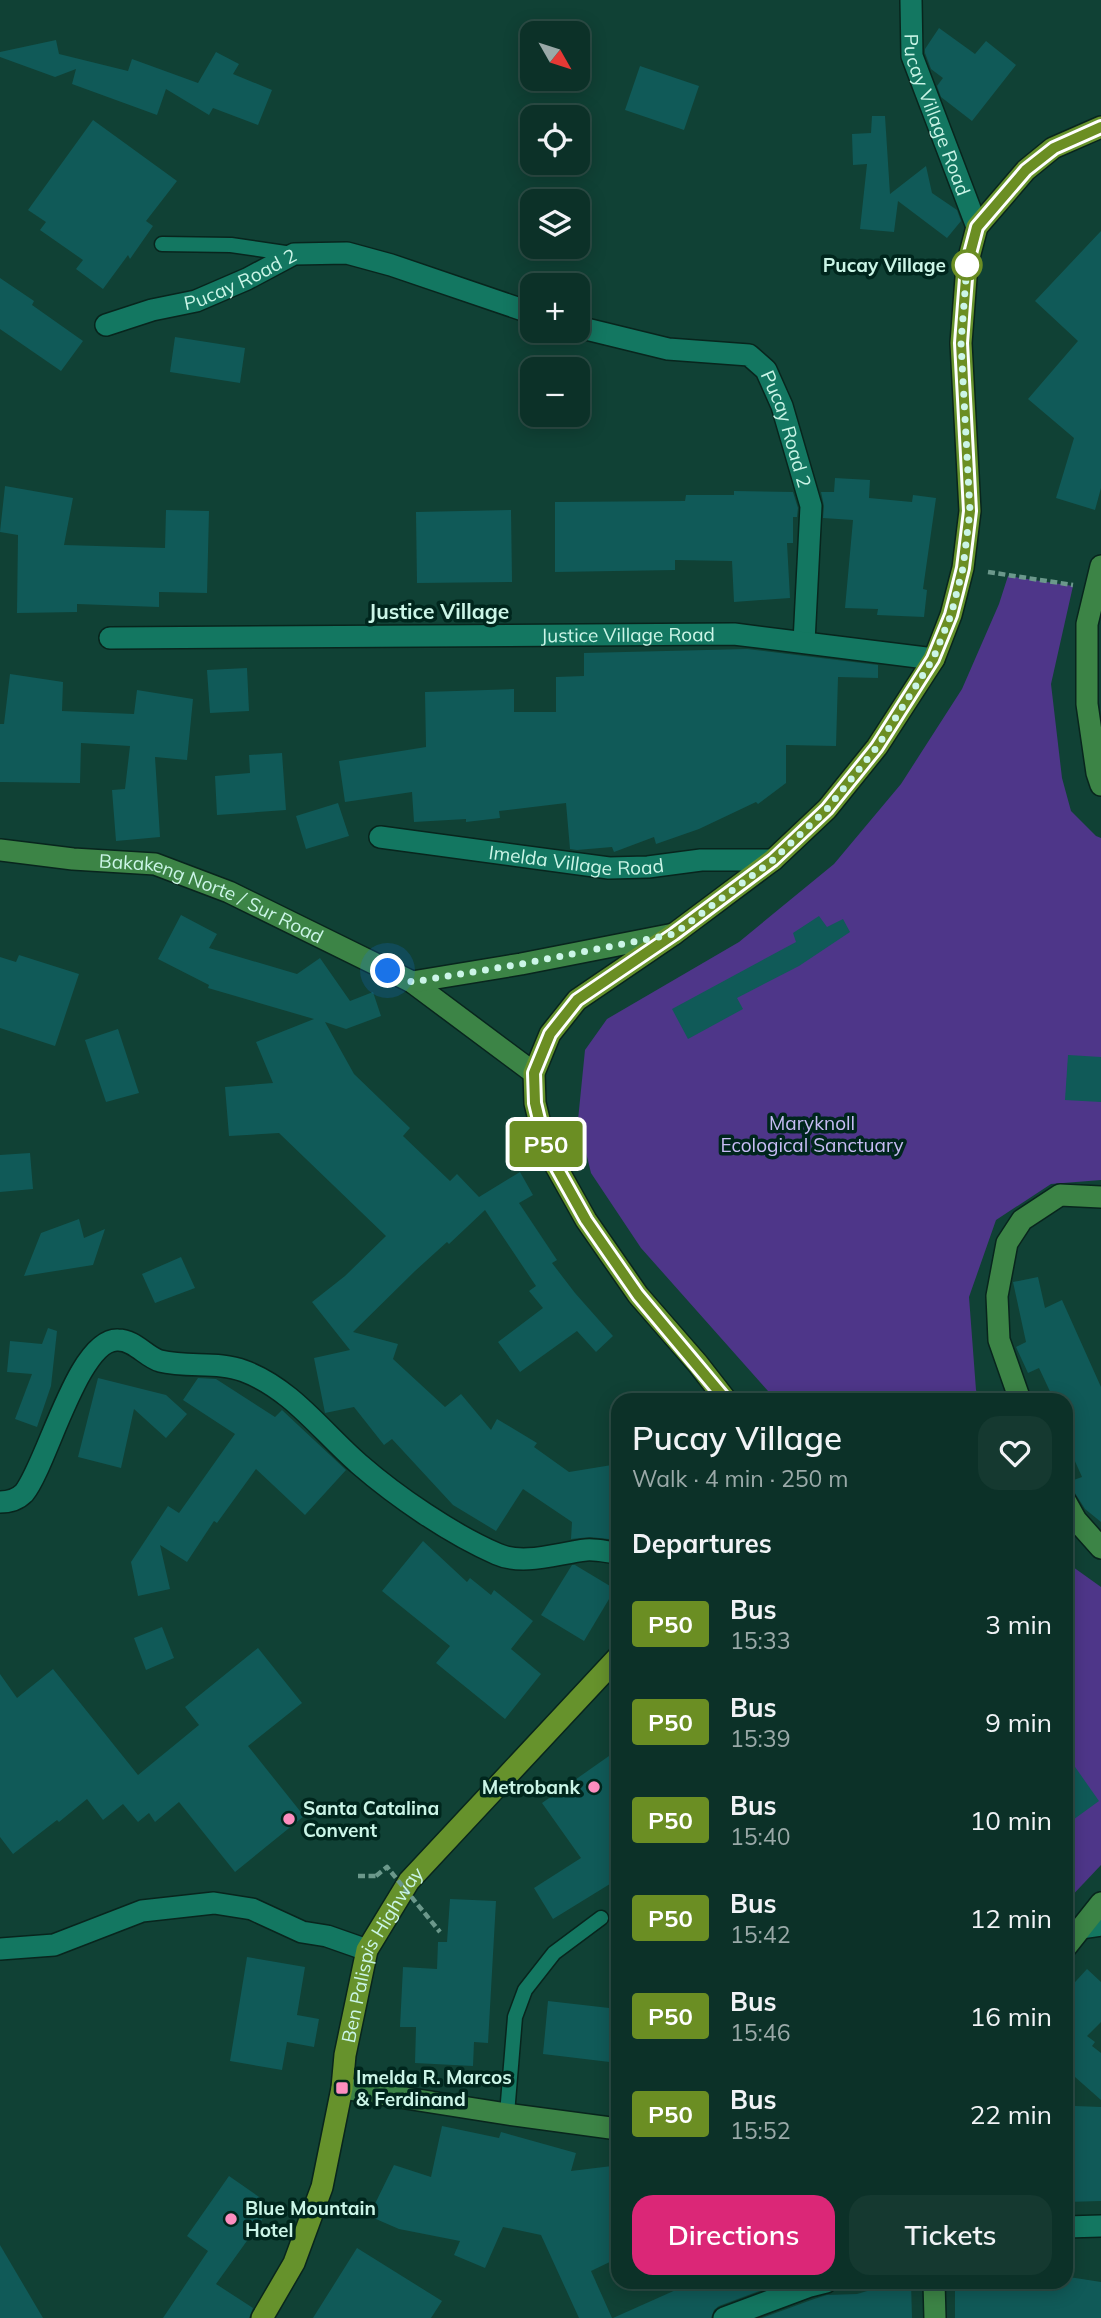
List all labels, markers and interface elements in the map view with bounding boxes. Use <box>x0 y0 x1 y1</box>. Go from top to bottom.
north arrow <box>520 21 590 91</box>
map controls <box>520 21 590 427</box>
street label: Pucay Village Road <box>900 33 976 199</box>
button: locate <box>520 105 590 175</box>
button: layers <box>520 189 590 259</box>
street label: Pucay Road 2 <box>182 243 300 315</box>
marker: Pucay Village <box>952 250 982 280</box>
place label: Pucay Village <box>823 253 946 277</box>
button: + <box>520 273 590 343</box>
button: − <box>520 357 590 427</box>
street label: Pucay Road 2 <box>756 367 817 490</box>
district label: Justice Village <box>369 598 509 624</box>
street label: Justice Village Road <box>541 622 715 647</box>
street label: Imelda Village Road <box>487 840 665 880</box>
street label: Bakakeng Norte / Sur Road <box>98 849 327 949</box>
your location <box>370 953 405 988</box>
park label: Maryknoll Ecological Sanctuary <box>720 1111 904 1157</box>
line badge: P50 <box>506 1121 586 1167</box>
text: P50 <box>524 1129 568 1159</box>
button: heart <box>978 1416 1052 1490</box>
text: Pucay Village <box>632 1417 842 1458</box>
text: Walk · 4 min · 250 m <box>632 1464 849 1493</box>
text: Departures <box>632 1527 772 1560</box>
text: Bus <box>730 1593 776 1626</box>
text: 3 min <box>985 1608 1052 1641</box>
text: P50 <box>648 1609 693 1639</box>
text: 15:33 <box>730 1626 790 1655</box>
text: Bus <box>730 1691 776 1724</box>
text: 9 min <box>985 1706 1052 1739</box>
text: P50 <box>648 1707 693 1737</box>
text: 15:39 <box>730 1724 790 1753</box>
place label: Metrobank <box>482 1775 580 1799</box>
marker: Metrobank <box>586 1779 602 1795</box>
text: Bus <box>730 1789 776 1822</box>
place label: Santa Catalina Convent <box>303 1796 439 1842</box>
text: 10 min <box>970 1804 1052 1837</box>
text: P50 <box>648 1805 693 1835</box>
marker: Santa Catalina Convent <box>281 1811 297 1827</box>
text: 15:40 <box>730 1822 790 1851</box>
street label: Ben Palispis Highway <box>336 1861 428 2045</box>
text: Bus <box>730 1887 776 1920</box>
text: 12 min <box>970 1902 1052 1935</box>
text: P50 <box>648 1903 693 1933</box>
text: 15:42 <box>730 1920 790 1949</box>
text: Bus <box>730 1985 776 2018</box>
text: 16 min <box>970 2000 1052 2033</box>
text: P50 <box>648 2001 693 2031</box>
text: 15:46 <box>730 2018 790 2047</box>
place label: Imelda R. Marcos & Ferdinand <box>356 2065 512 2111</box>
marker: Imelda R. Marcos & Ferdinand <box>334 2080 350 2096</box>
text: Bus <box>730 2083 776 2116</box>
text: 22 min <box>970 2098 1052 2131</box>
text: P50 <box>648 2099 693 2129</box>
text: 15:52 <box>730 2116 790 2145</box>
button: Directions <box>632 2195 835 2275</box>
button: Tickets <box>849 2195 1052 2275</box>
place label: Blue Mountain Hotel <box>245 2196 376 2242</box>
marker: Blue Mountain Hotel <box>223 2211 239 2227</box>

